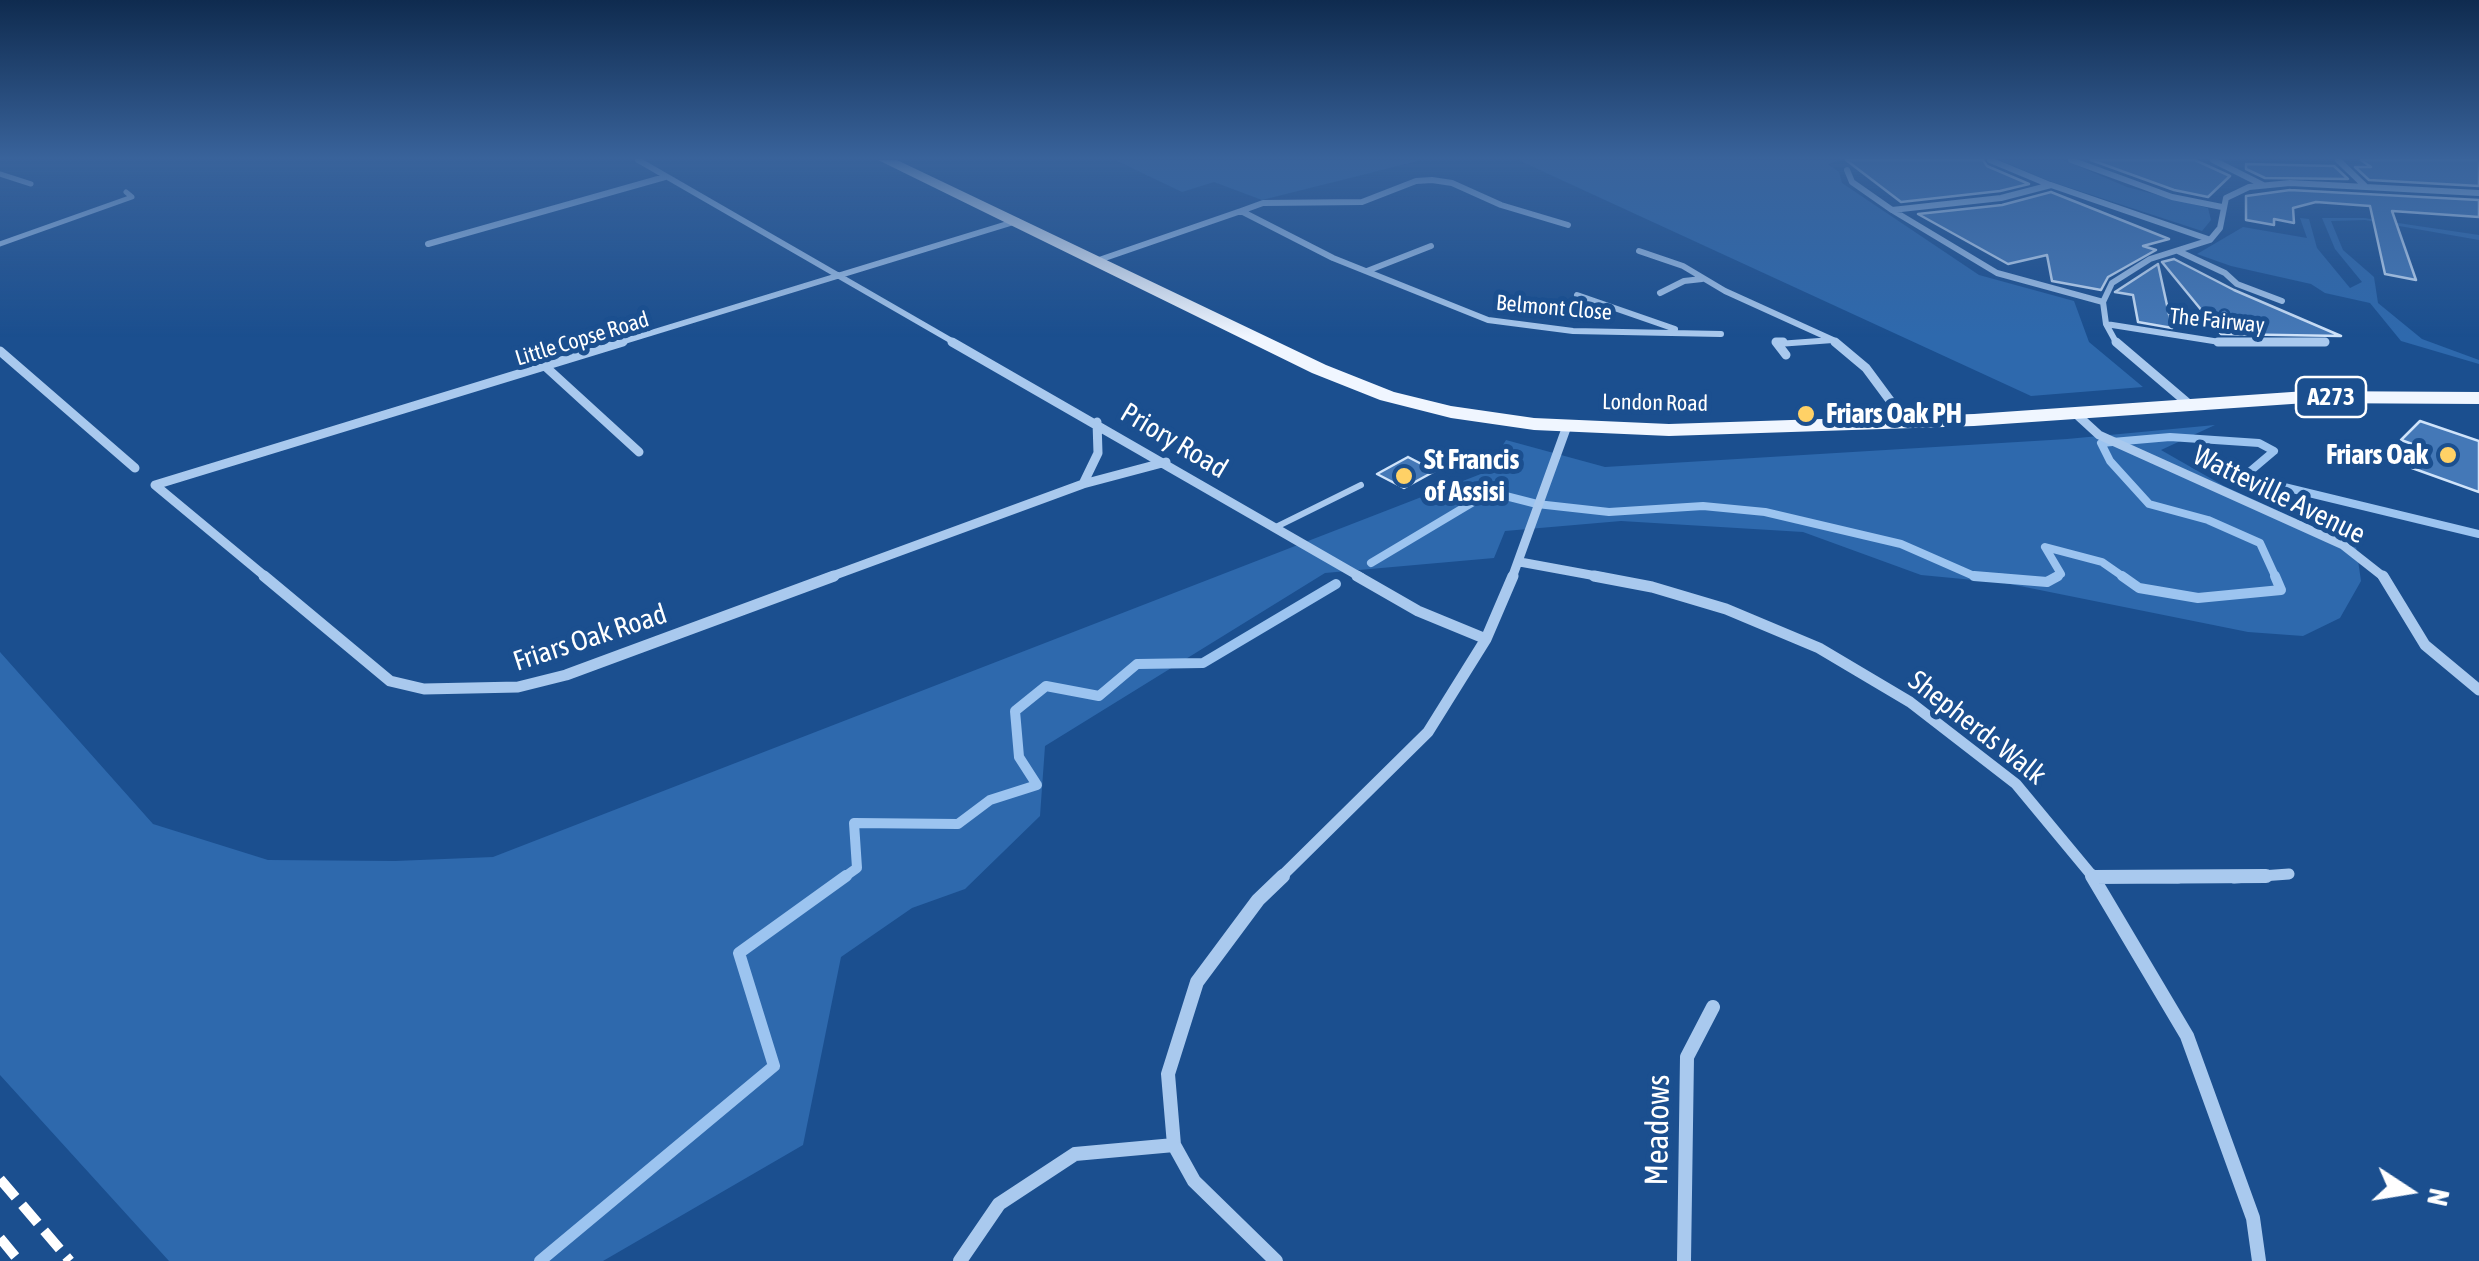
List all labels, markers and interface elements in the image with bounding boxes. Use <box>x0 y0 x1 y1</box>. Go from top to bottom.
street label: Belmont Close <box>1495 290 1613 326</box>
street label: The Fairway <box>2168 303 2266 339</box>
street label: Little Copse Road <box>512 306 652 372</box>
road number: A273 <box>2296 377 2366 417</box>
street label: London Road <box>1602 389 1708 417</box>
street label: Priory Road <box>1114 396 1234 486</box>
place label: Friars Oak PH <box>1826 397 1962 431</box>
marker: Friars Oak PH <box>1795 403 1817 425</box>
place label: Friars Oak <box>2326 438 2428 472</box>
street label: Watteville Avenue <box>2187 439 2371 551</box>
place label: St Francis of Assisi <box>1424 443 1519 509</box>
marker: Friars Oak <box>2437 444 2459 466</box>
marker: St Francis of Assisi <box>1393 465 1415 487</box>
street label: Friars Oak Road <box>509 597 671 679</box>
street label: Shepherds Walk <box>1902 664 2052 792</box>
street label: Meadows <box>1638 1074 1678 1186</box>
north arrow <box>2359 1141 2459 1241</box>
text: N <box>2421 1186 2456 1209</box>

